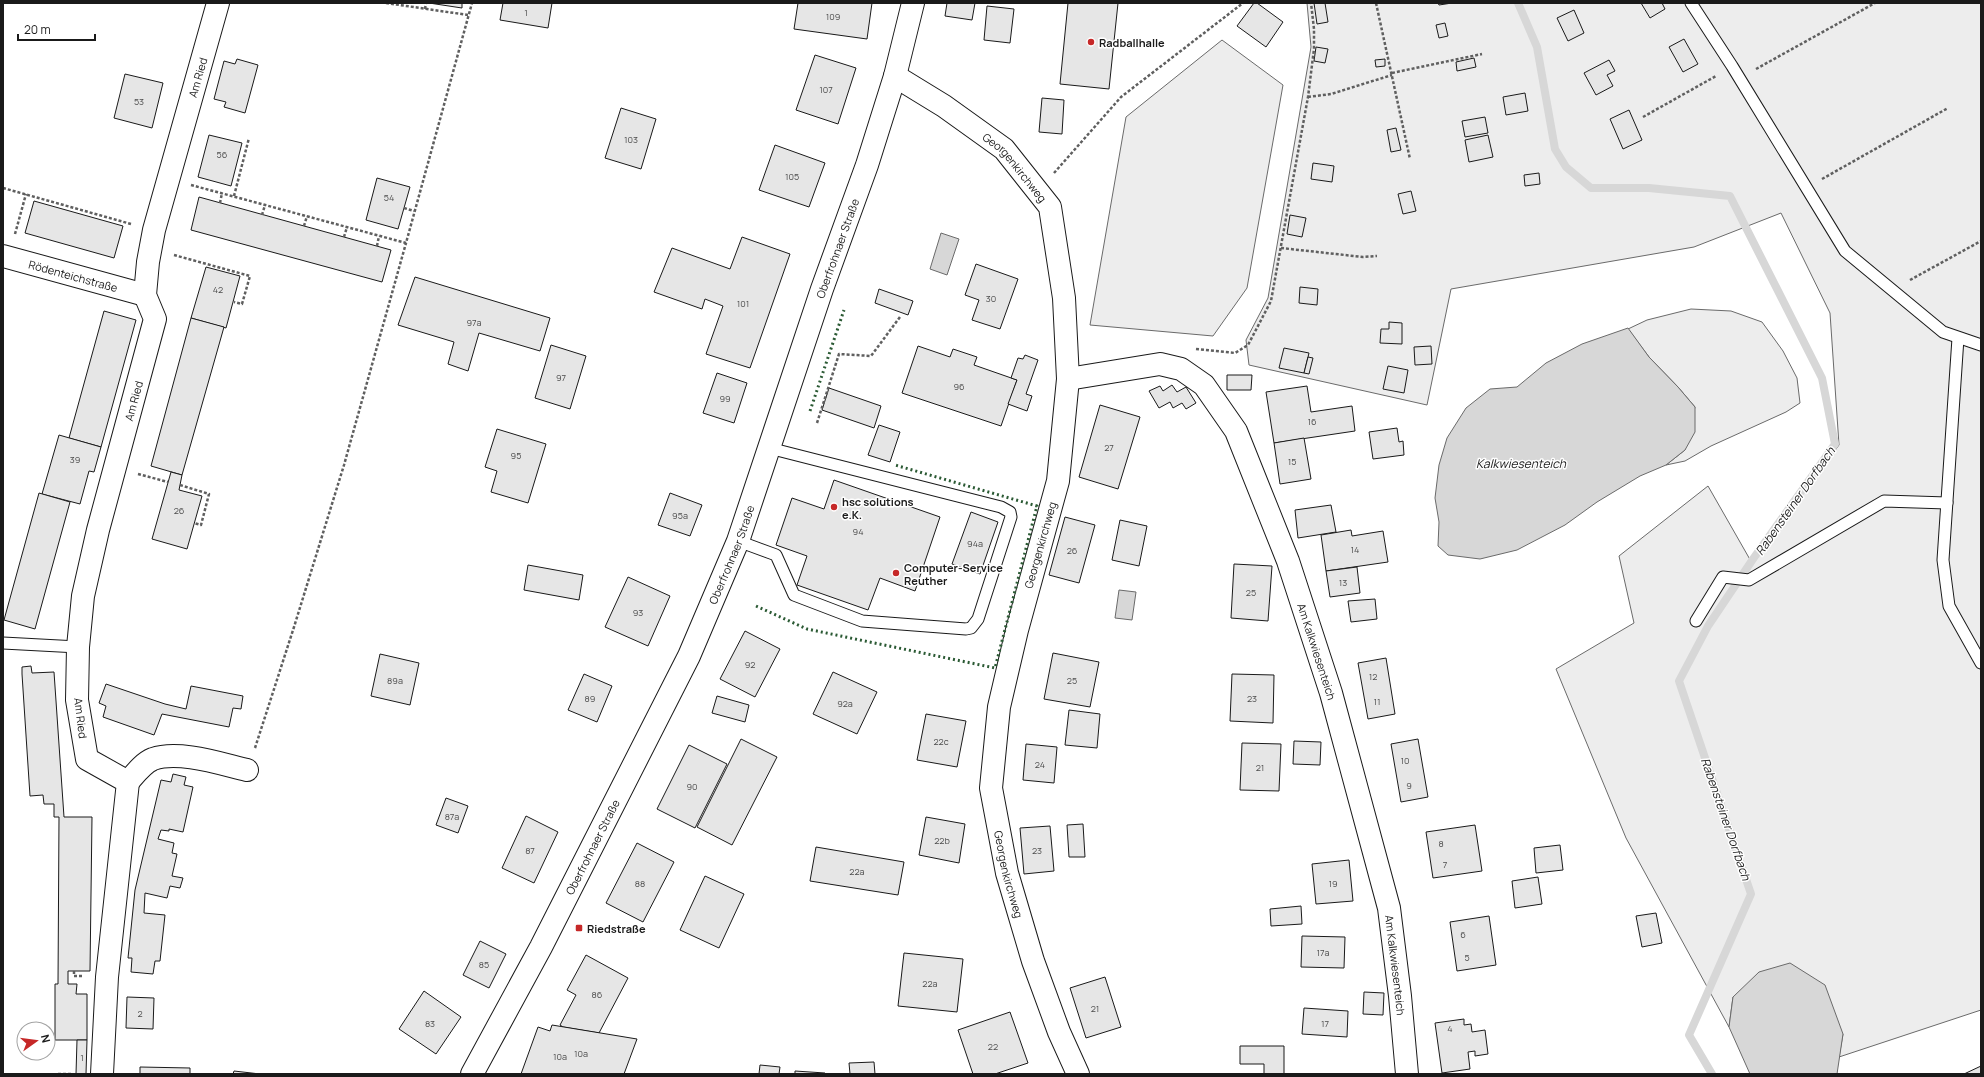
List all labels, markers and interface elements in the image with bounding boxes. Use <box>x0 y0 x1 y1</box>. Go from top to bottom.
house number: 1 <box>524 6 528 19</box>
house number: 109 <box>826 10 840 23</box>
scale bar <box>18 16 95 42</box>
text: 20 m <box>24 21 51 38</box>
place label: Radballhalle <box>1099 35 1165 50</box>
marker: Radballhalle <box>1086 37 1096 47</box>
street label: Am Ried <box>184 55 210 99</box>
house number: 107 <box>819 83 833 96</box>
house number: 53 <box>134 95 144 108</box>
street label: Georgenkirchweg <box>980 129 1051 205</box>
house number: 103 <box>624 133 638 146</box>
house number: 56 <box>217 148 228 161</box>
house number: 105 <box>785 170 799 183</box>
house number: 54 <box>384 191 394 204</box>
street label: Oberfrohnaer Straße <box>812 196 862 300</box>
street label: Rödenteichstraße <box>27 256 120 295</box>
house number: 42 <box>213 283 223 296</box>
house number: 30 <box>986 292 996 305</box>
house number: 101 <box>737 297 749 310</box>
house number: 97a <box>467 316 481 329</box>
house number: 97 <box>556 371 566 384</box>
street label: Am Ried <box>120 379 146 422</box>
house number: 96 <box>953 380 965 393</box>
house number: 99 <box>719 392 731 405</box>
house number: 16 <box>1307 415 1317 428</box>
house number: 27 <box>1104 441 1114 454</box>
water label: Rabensteiner Dorfbach <box>1751 443 1839 558</box>
house number: 95 <box>511 449 521 462</box>
house number: 39 <box>70 453 80 466</box>
house number: 15 <box>1288 455 1296 468</box>
water label: Kalkwiesenteich <box>1476 455 1567 472</box>
place label: hsc solutions e.K. <box>842 494 914 522</box>
street label: Georgenkirchweg <box>1020 500 1060 590</box>
street label: Oberfrohnaer Straße <box>705 502 757 606</box>
marker: hsc solutions e.K. <box>829 502 839 512</box>
house number: 26 <box>174 504 185 517</box>
house number: 95a <box>672 509 688 522</box>
house number: 94 <box>853 525 863 538</box>
house number: 94a <box>967 537 983 550</box>
house number: 14 <box>1351 543 1359 556</box>
house number: 26 <box>1067 544 1078 557</box>
place label: Computer-Service Reuther <box>904 560 1003 588</box>
marker: Computer-Service Reuther <box>891 568 901 578</box>
house number: 13 <box>1339 576 1347 589</box>
house number: 25 <box>1246 586 1256 599</box>
street label: Am Kalkwiesenteich <box>1295 601 1340 702</box>
house number: 93 <box>633 606 643 619</box>
house number: 92 <box>745 658 755 671</box>
house number: 12 <box>1369 670 1377 683</box>
house number: 89a <box>387 674 403 687</box>
house number: 25 <box>1067 674 1077 687</box>
house number: 89 <box>585 692 595 705</box>
house number: 23 <box>1247 692 1257 705</box>
house number: 11 <box>1373 695 1381 708</box>
street label: Am Ried <box>71 697 91 739</box>
house number: 92a <box>837 697 853 710</box>
house number: 22c <box>933 735 949 748</box>
house number: 10 <box>1401 754 1410 767</box>
water label: Rabensteiner Dorfbach <box>1697 755 1755 883</box>
house number: 24 <box>1035 758 1045 771</box>
house number: 21 <box>1256 761 1264 774</box>
house number: 9 <box>1406 779 1412 792</box>
house number: 90 <box>686 780 698 793</box>
street label: Oberfrohnaer Straße <box>561 796 623 897</box>
house number: 87a <box>445 810 459 823</box>
street label: Georgenkirchweg <box>992 829 1027 920</box>
house number: 22b <box>934 834 950 847</box>
house number: 8 <box>1438 837 1444 850</box>
house number: 87 <box>525 844 535 857</box>
house number: 23 <box>1032 844 1042 857</box>
house number: 7 <box>1443 858 1448 871</box>
house number: 22a <box>849 865 865 878</box>
house number: 88 <box>635 877 645 890</box>
house number: 19 <box>1328 877 1338 890</box>
street label: Am Kalkwiesenteich <box>1382 914 1409 1016</box>
place label: Riedstraße <box>587 921 646 936</box>
marker: Riedstraße <box>574 923 584 933</box>
house number: 6 <box>1460 928 1466 941</box>
house number: 17a <box>1316 946 1330 959</box>
house number: 5 <box>1464 951 1470 964</box>
house number: 85 <box>479 958 489 971</box>
house number: 22a <box>922 977 938 990</box>
house number: 86 <box>592 988 603 1001</box>
house number: 21 <box>1091 1002 1099 1015</box>
house number: 2 <box>137 1007 143 1020</box>
house number: 83 <box>425 1017 435 1030</box>
house number: 17 <box>1321 1017 1329 1030</box>
north arrow <box>16 1021 56 1061</box>
house number: 4 <box>1447 1022 1453 1035</box>
text: N <box>38 1033 54 1044</box>
house number: 22 <box>988 1040 998 1053</box>
house number: 10a <box>574 1047 588 1060</box>
house number: 10a <box>553 1050 567 1063</box>
house number: 1 <box>80 1051 84 1064</box>

